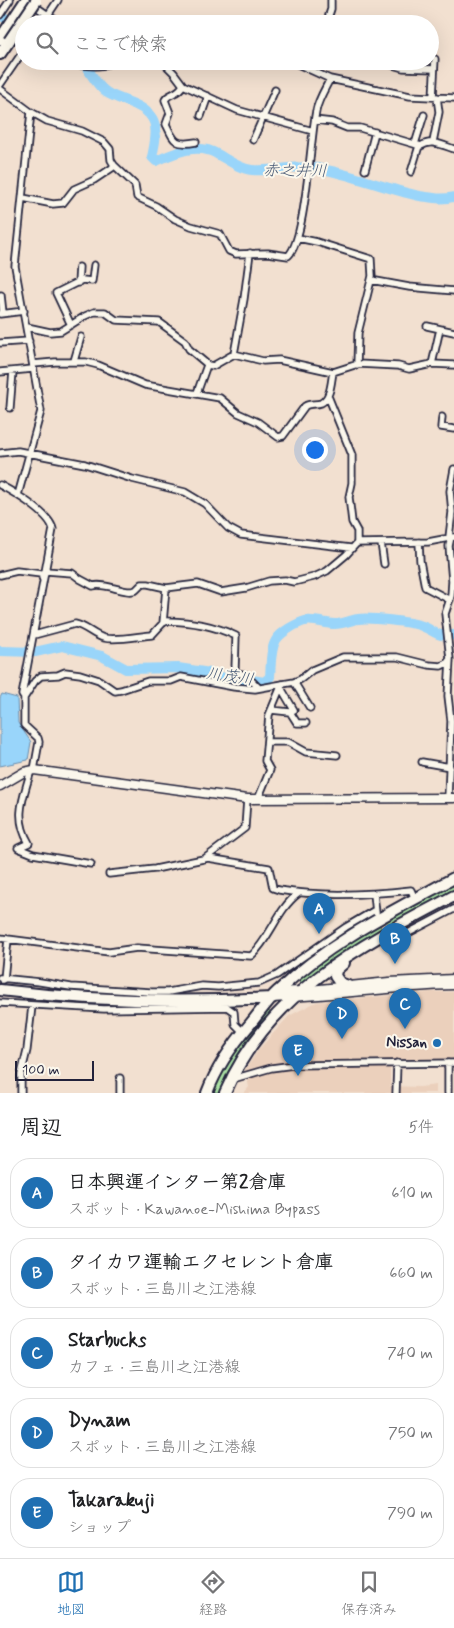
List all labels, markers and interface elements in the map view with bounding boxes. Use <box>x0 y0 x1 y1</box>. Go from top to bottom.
search box <box>15 15 439 70</box>
icon: search <box>33 29 61 57</box>
text: ここで検索 <box>73 32 168 57</box>
water label: 赤之井川 <box>263 160 327 182</box>
your location <box>302 437 328 463</box>
water label: 川茂川 <box>205 663 255 691</box>
pin: A <box>303 893 335 934</box>
pin: B <box>379 923 411 964</box>
pin: C <box>389 988 421 1029</box>
pin: D <box>326 998 358 1039</box>
place label: Nissan <box>386 1033 427 1053</box>
pin: E <box>282 1035 314 1076</box>
marker: Nissan <box>431 1037 443 1049</box>
scale bar <box>15 1058 94 1081</box>
text: 100 m <box>22 1061 60 1079</box>
text: 周辺 <box>20 1114 62 1142</box>
text: 5件 <box>408 1117 434 1138</box>
text: 日本興運インター第2倉庫 <box>68 1170 286 1195</box>
text: A <box>32 1183 42 1204</box>
text: 610 m <box>391 1183 433 1204</box>
text: スポット · Kawanoe-Mishima Bypass <box>68 1199 320 1220</box>
text: タイカワ運輸エクセレント倉庫 <box>68 1250 334 1275</box>
text: B <box>32 1263 42 1284</box>
text: 660 m <box>389 1263 433 1284</box>
text: スポット · 三島川之江港線 <box>68 1279 256 1300</box>
text: Starbucks <box>68 1328 146 1353</box>
text: C <box>31 1343 43 1364</box>
text: 740 m <box>387 1343 433 1364</box>
text: カフェ · 三島川之江港線 <box>68 1357 240 1378</box>
text: Dynam <box>68 1408 131 1433</box>
text: D <box>31 1423 43 1444</box>
text: 750 m <box>388 1423 433 1444</box>
text: スポット · 三島川之江港線 <box>68 1437 256 1458</box>
text: Takarakuji <box>68 1488 154 1513</box>
text: E <box>32 1503 42 1524</box>
text: 790 m <box>387 1503 433 1524</box>
text: ショップ <box>68 1517 131 1538</box>
tab: 地図 <box>57 1568 85 1619</box>
tab: 経路 <box>199 1568 227 1619</box>
tab: 保存済み <box>341 1568 397 1619</box>

